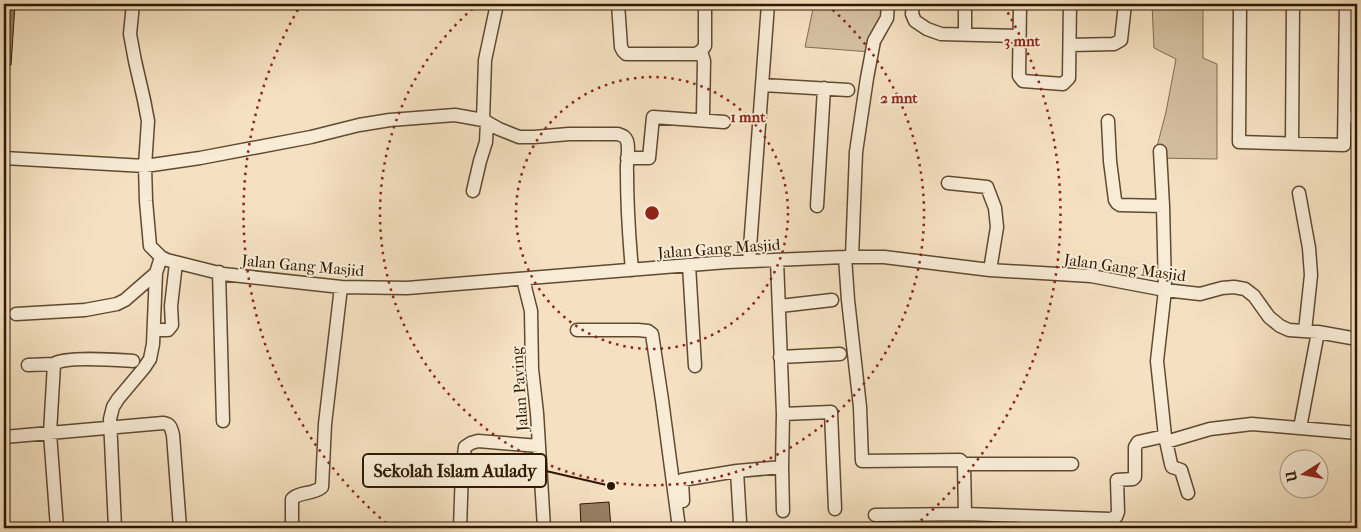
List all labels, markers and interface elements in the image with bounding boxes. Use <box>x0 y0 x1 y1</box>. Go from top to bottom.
text: 3 mnt <box>1004 32 1041 50</box>
text: 2 mnt <box>880 89 918 107</box>
text: 1 mnt <box>731 108 766 126</box>
centre of rings <box>643 204 661 222</box>
street label: Jalan Gang Masjid <box>655 235 781 262</box>
street label: Jalan Gang Masjid <box>1061 249 1187 285</box>
street label: Jalan Gang Masjid <box>239 251 365 280</box>
street label: Jalan Paving <box>507 346 532 434</box>
north arrow <box>1278 450 1328 500</box>
callout: Sekolah Islam Aulady <box>363 454 546 487</box>
text: Sekolah Islam Aulady <box>373 461 538 482</box>
text: U <box>1282 469 1301 484</box>

